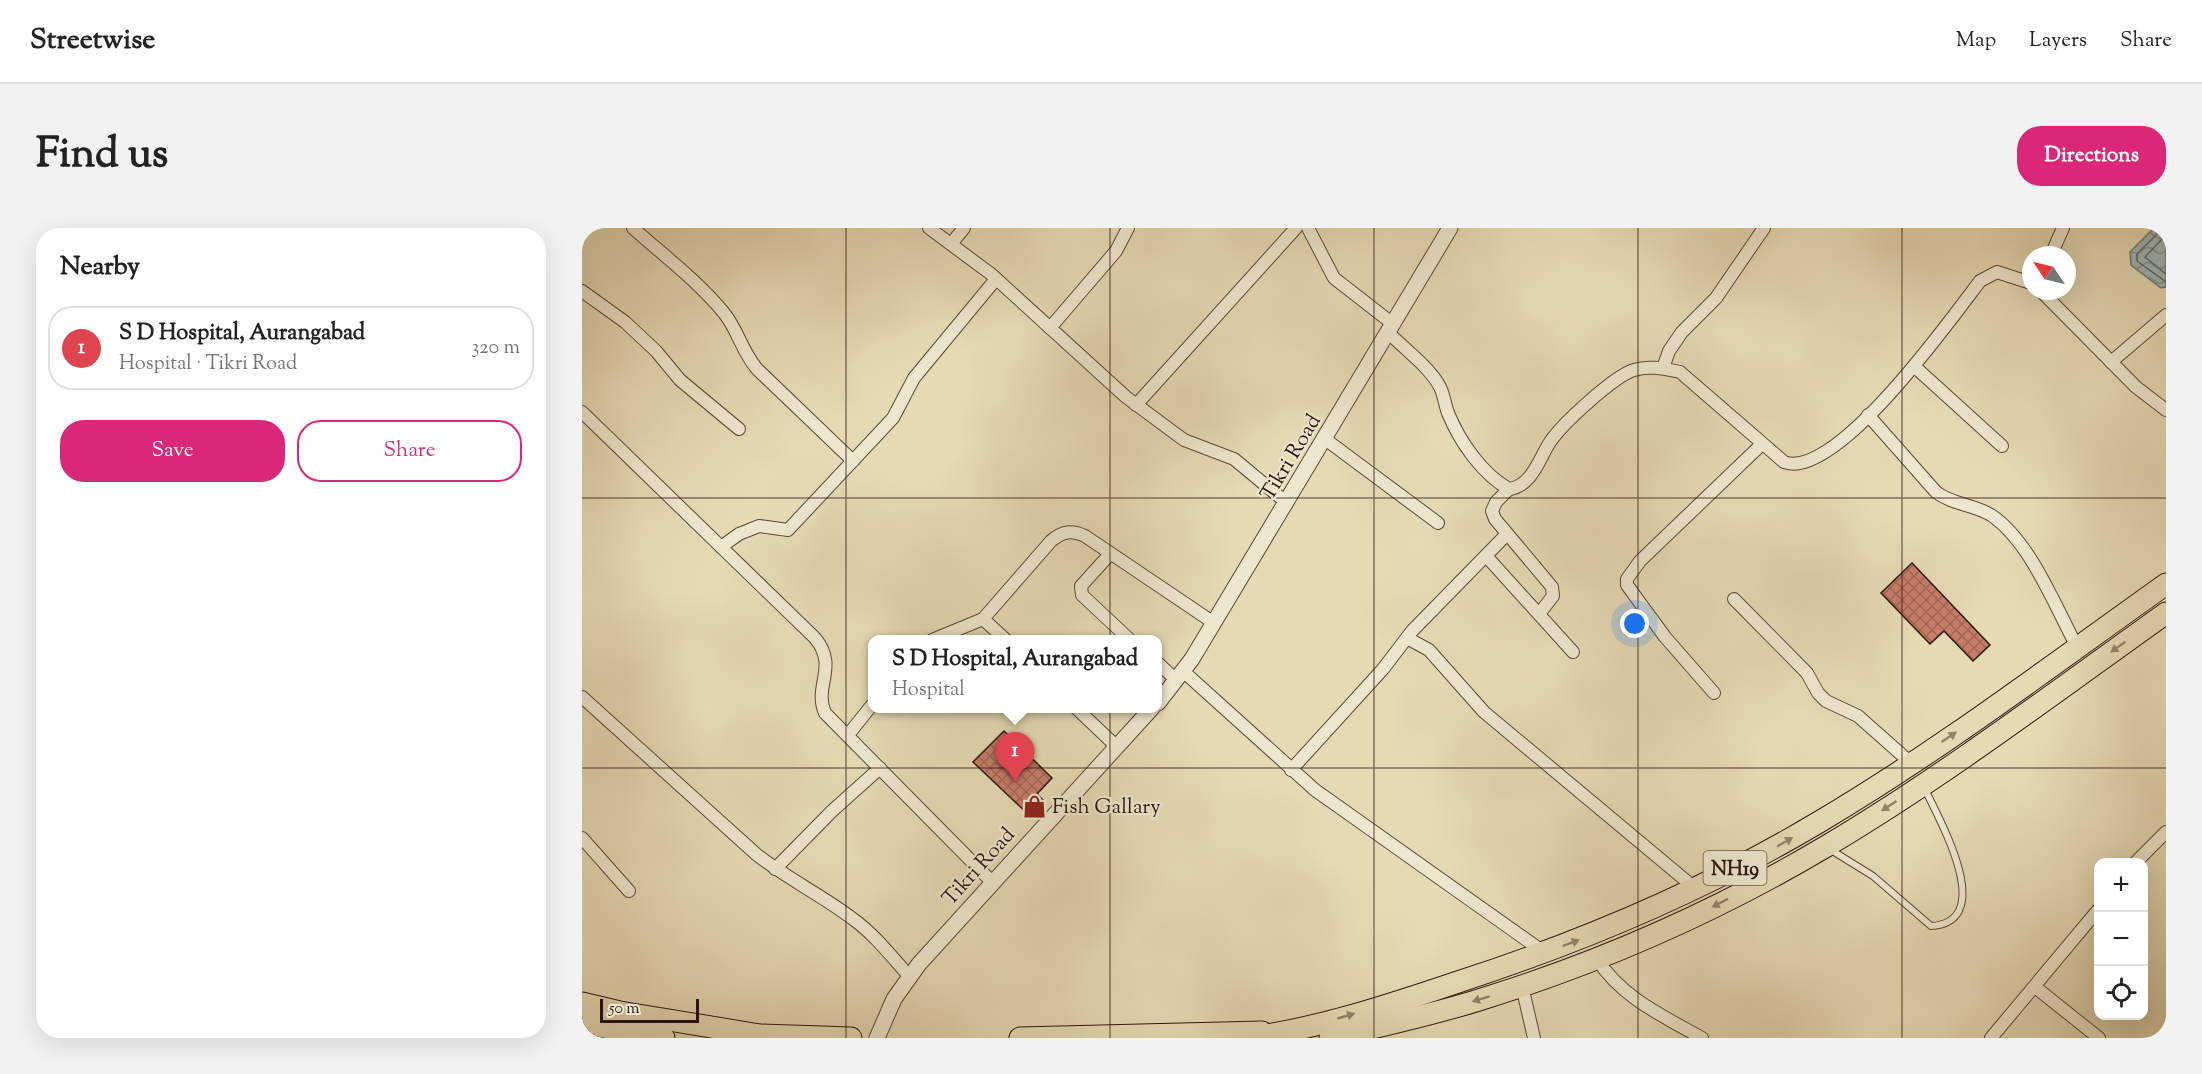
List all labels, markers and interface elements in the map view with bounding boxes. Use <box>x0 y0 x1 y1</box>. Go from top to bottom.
text: Streetwise <box>30 21 155 61</box>
text: Map <box>1956 26 1996 56</box>
text: Layers <box>2029 26 2087 56</box>
text: Share <box>2120 26 2172 56</box>
text: Find us <box>36 126 168 186</box>
button: Directions <box>2017 126 2166 186</box>
north arrow <box>2022 246 2076 300</box>
text: Nearby <box>60 249 140 286</box>
text: S D Hospital, Aurangabad <box>119 318 365 350</box>
text: 1 <box>78 334 85 363</box>
text: 320 m <box>471 334 520 363</box>
text: Hospital · Tikri Road <box>119 350 297 379</box>
street label: Tikri Road <box>1254 409 1329 507</box>
button: Save <box>60 420 285 482</box>
button: Share <box>297 420 522 482</box>
your location <box>1620 609 1649 638</box>
popup <box>868 635 1162 713</box>
one-way arrow <box>2111 641 2127 653</box>
text: S D Hospital, Aurangabad <box>892 644 1138 676</box>
text: Hospital <box>892 676 965 705</box>
one-way arrow <box>1941 731 1957 743</box>
pin: 1 <box>996 732 1034 782</box>
shop icon: Fish Gallary <box>1021 793 1047 819</box>
place label: Fish Gallary <box>1052 793 1161 823</box>
one-way arrow <box>1881 801 1897 812</box>
street label: Tikri Road <box>936 821 1023 913</box>
one-way arrow <box>1777 836 1793 847</box>
road number: NH19 <box>1704 851 1766 885</box>
map controls <box>2094 858 2148 1020</box>
button: + <box>2094 858 2148 912</box>
one-way arrow <box>1711 898 1728 908</box>
button: − <box>2094 912 2148 966</box>
one-way arrow <box>1562 938 1580 947</box>
button: locate <box>2094 966 2148 1020</box>
one-way arrow <box>1472 995 1490 1004</box>
scale bar <box>600 996 699 1024</box>
text: 50 m <box>609 998 640 1021</box>
one-way arrow <box>1337 1011 1355 1021</box>

